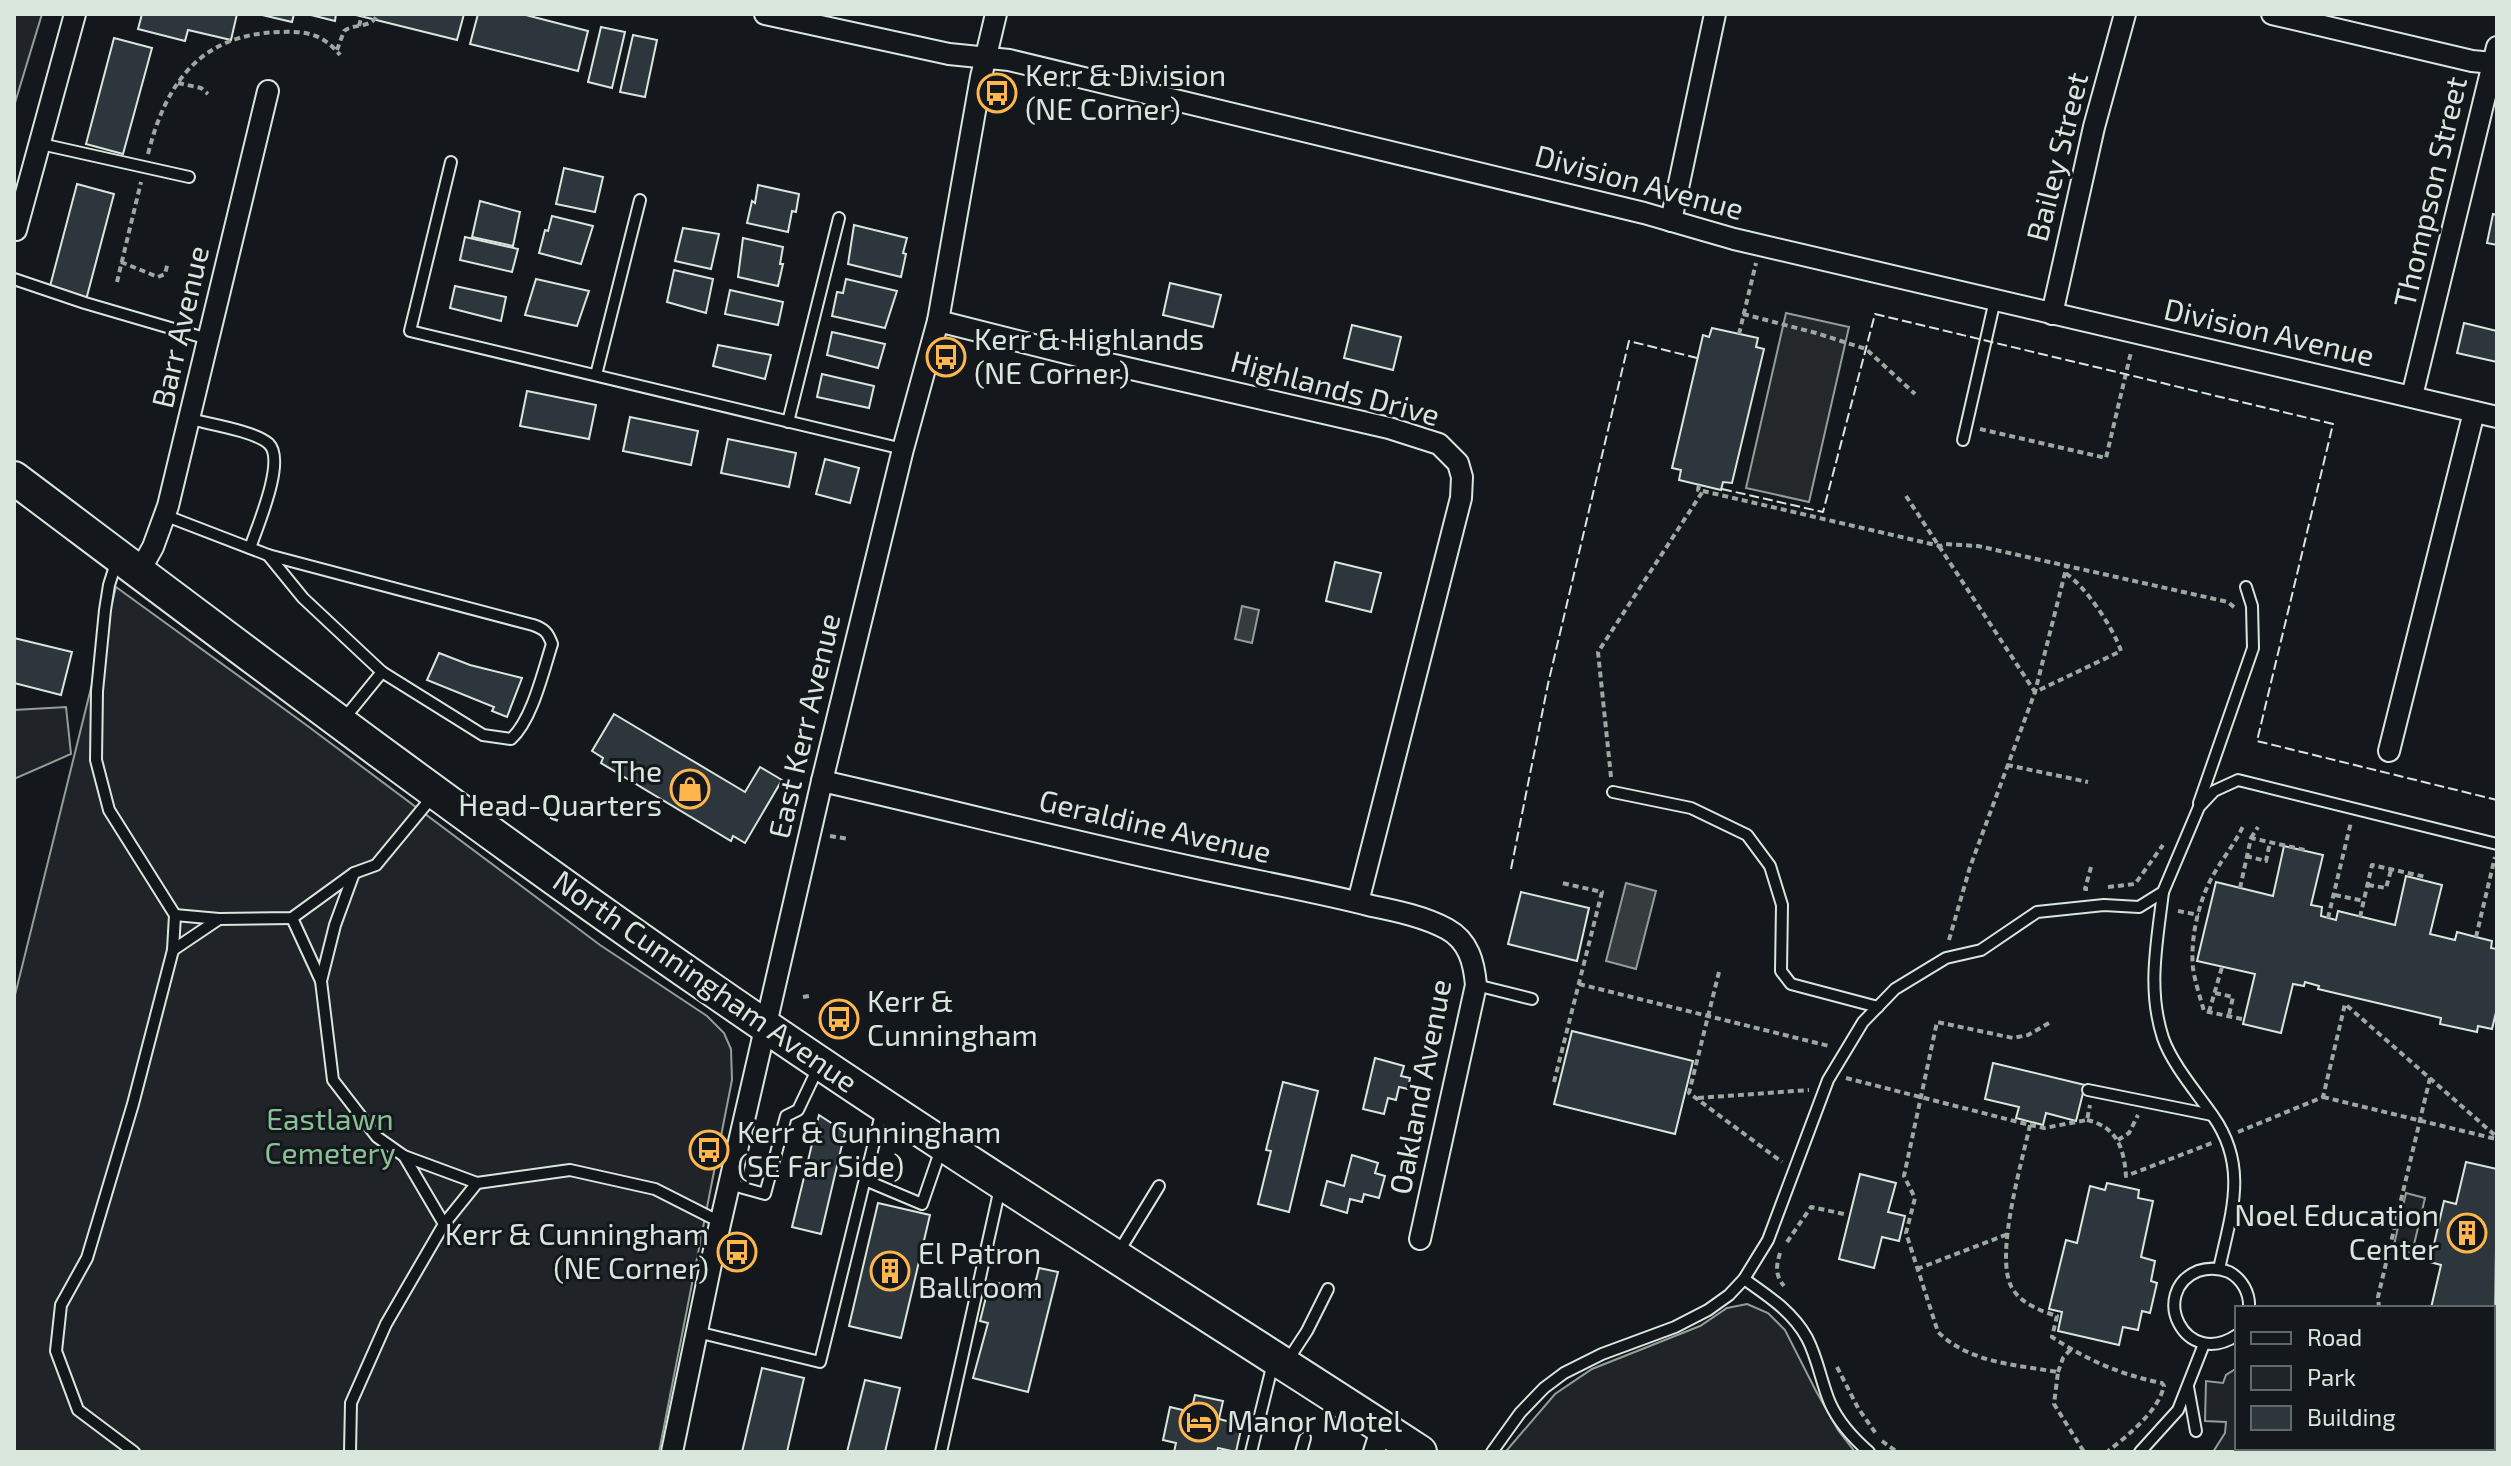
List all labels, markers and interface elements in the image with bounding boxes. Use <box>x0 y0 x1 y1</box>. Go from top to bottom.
place label: Kerr & Division (NE Corner) <box>1025 56 1226 126</box>
street label: Bailey Street <box>2018 68 2094 245</box>
bus stop icon: Kerr & Division (NE Corner) <box>976 72 1018 114</box>
street label: Thompson Street <box>2385 73 2473 310</box>
street label: Division Avenue <box>1531 136 1748 226</box>
street label: Barr Avenue <box>143 242 215 411</box>
street label: Division Avenue <box>2161 289 2378 373</box>
place label: Kerr & Highlands (NE Corner) <box>974 320 1204 390</box>
bus stop icon: Kerr & Highlands (NE Corner) <box>925 336 967 378</box>
street label: Highlands Drive <box>1227 342 1444 432</box>
street label: East Kerr Avenue <box>760 609 846 842</box>
place label: The Head-Quarters <box>458 752 662 822</box>
shop icon: The Head-Quarters <box>669 768 711 810</box>
street label: Geraldine Avenue <box>1036 781 1275 869</box>
street label: North Cunningham Avenue <box>547 861 865 1099</box>
street label: Oakland Avenue <box>1381 976 1458 1197</box>
place label: Kerr & Cunningham <box>867 982 1038 1052</box>
bus stop icon: Kerr & Cunningham <box>818 998 860 1040</box>
park label: Eastlawn Cemetery <box>264 1100 396 1170</box>
place label: Kerr & Cunningham (SE Far Side) <box>737 1113 1001 1183</box>
bus stop icon: Kerr & Cunningham (SE Far Side) <box>688 1129 730 1171</box>
place label: Noel Education Center <box>2234 1196 2439 1266</box>
building icon: Noel Education Center <box>2446 1212 2488 1254</box>
place label: Kerr & Cunningham (NE Corner) <box>445 1215 709 1285</box>
bus stop icon: Kerr & Cunningham (NE Corner) <box>716 1231 758 1273</box>
place label: El Patron Ballroom <box>918 1234 1043 1304</box>
building icon: El Patron Ballroom <box>869 1250 911 1292</box>
legend <box>2235 1306 2495 1450</box>
text: Road <box>2307 1322 2362 1351</box>
text: Park <box>2307 1362 2356 1391</box>
hotel icon: Manor Motel <box>1178 1401 1220 1443</box>
place label: Manor Motel <box>1227 1402 1402 1438</box>
text: Building <box>2307 1402 2396 1431</box>

